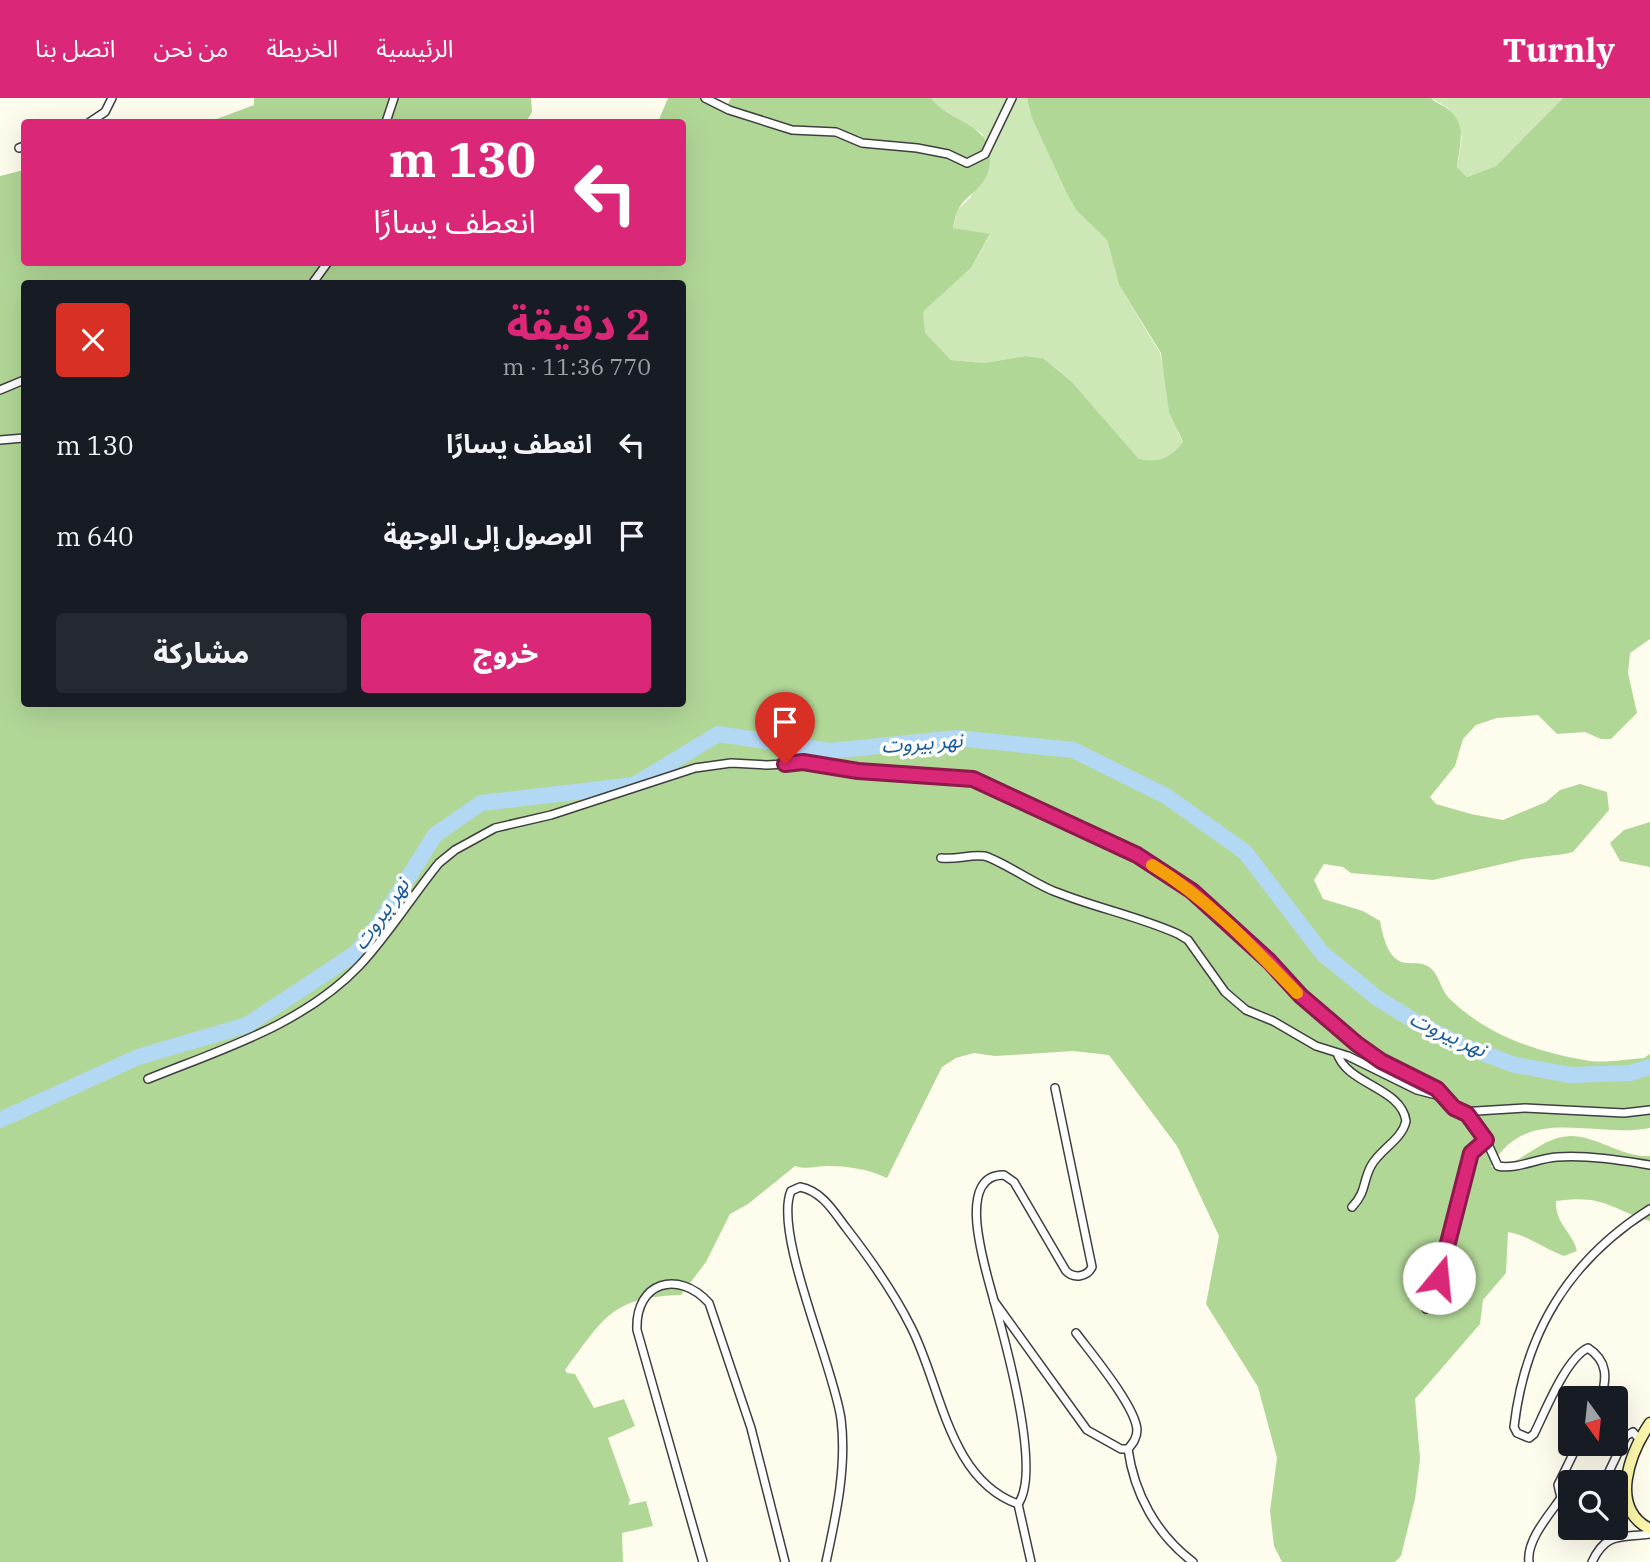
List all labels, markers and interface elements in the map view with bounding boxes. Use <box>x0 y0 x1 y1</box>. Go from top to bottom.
text: Turnly <box>1503 28 1615 71</box>
text: اتصل بنا <box>35 32 115 64</box>
text: من نحن <box>153 32 228 64</box>
text: الخريطة <box>266 32 338 64</box>
text: الرئيسية <box>376 32 453 64</box>
text: 130 m <box>389 127 536 190</box>
icon: left <box>560 147 651 238</box>
text: انعطف يسارًا <box>373 200 536 242</box>
text: 2 دقيقة <box>506 297 651 352</box>
button: close <box>56 303 130 377</box>
text: 770 m · 11:36 <box>502 351 651 381</box>
text: انعطف يسارًا <box>446 426 592 460</box>
icon: left <box>613 426 651 464</box>
text: 130 m <box>56 428 134 462</box>
text: الوصول إلى الوجهة <box>384 517 592 551</box>
icon: arrive <box>613 517 651 555</box>
text: 640 m <box>56 519 134 553</box>
button: مشاركة <box>56 613 347 693</box>
button: خروج <box>361 613 651 693</box>
pin <box>755 692 815 764</box>
icon: arrive <box>766 703 804 741</box>
water label: نهر بيروت <box>880 725 965 759</box>
water label: نهر بيروت <box>345 871 416 955</box>
water label: نهر بيروت <box>1406 1003 1492 1064</box>
position arrow <box>1402 1241 1476 1315</box>
north arrow <box>1558 1386 1628 1456</box>
map controls <box>1558 1386 1628 1540</box>
button: search <box>1558 1470 1628 1540</box>

